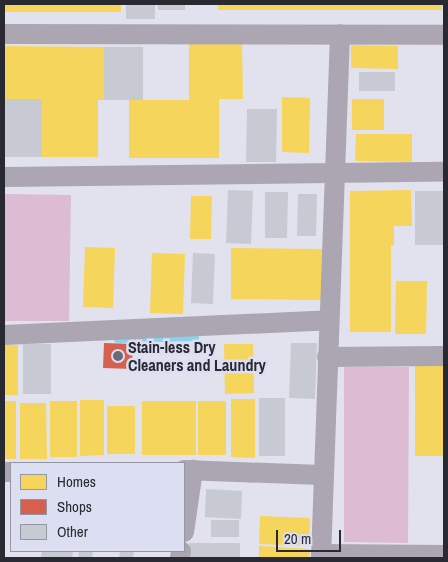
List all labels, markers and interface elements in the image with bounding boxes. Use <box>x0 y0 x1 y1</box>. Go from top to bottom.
place label: Stain-less Dry Cleaners and Laundry <box>128 337 266 375</box>
marker: Stain-less Dry Cleaners and Laundry <box>112 350 124 362</box>
legend <box>10 462 185 552</box>
text: Homes <box>57 471 96 492</box>
text: Shops <box>57 496 92 517</box>
scale bar <box>278 520 343 552</box>
text: Other <box>57 521 88 542</box>
text: 20 m <box>284 528 311 549</box>

